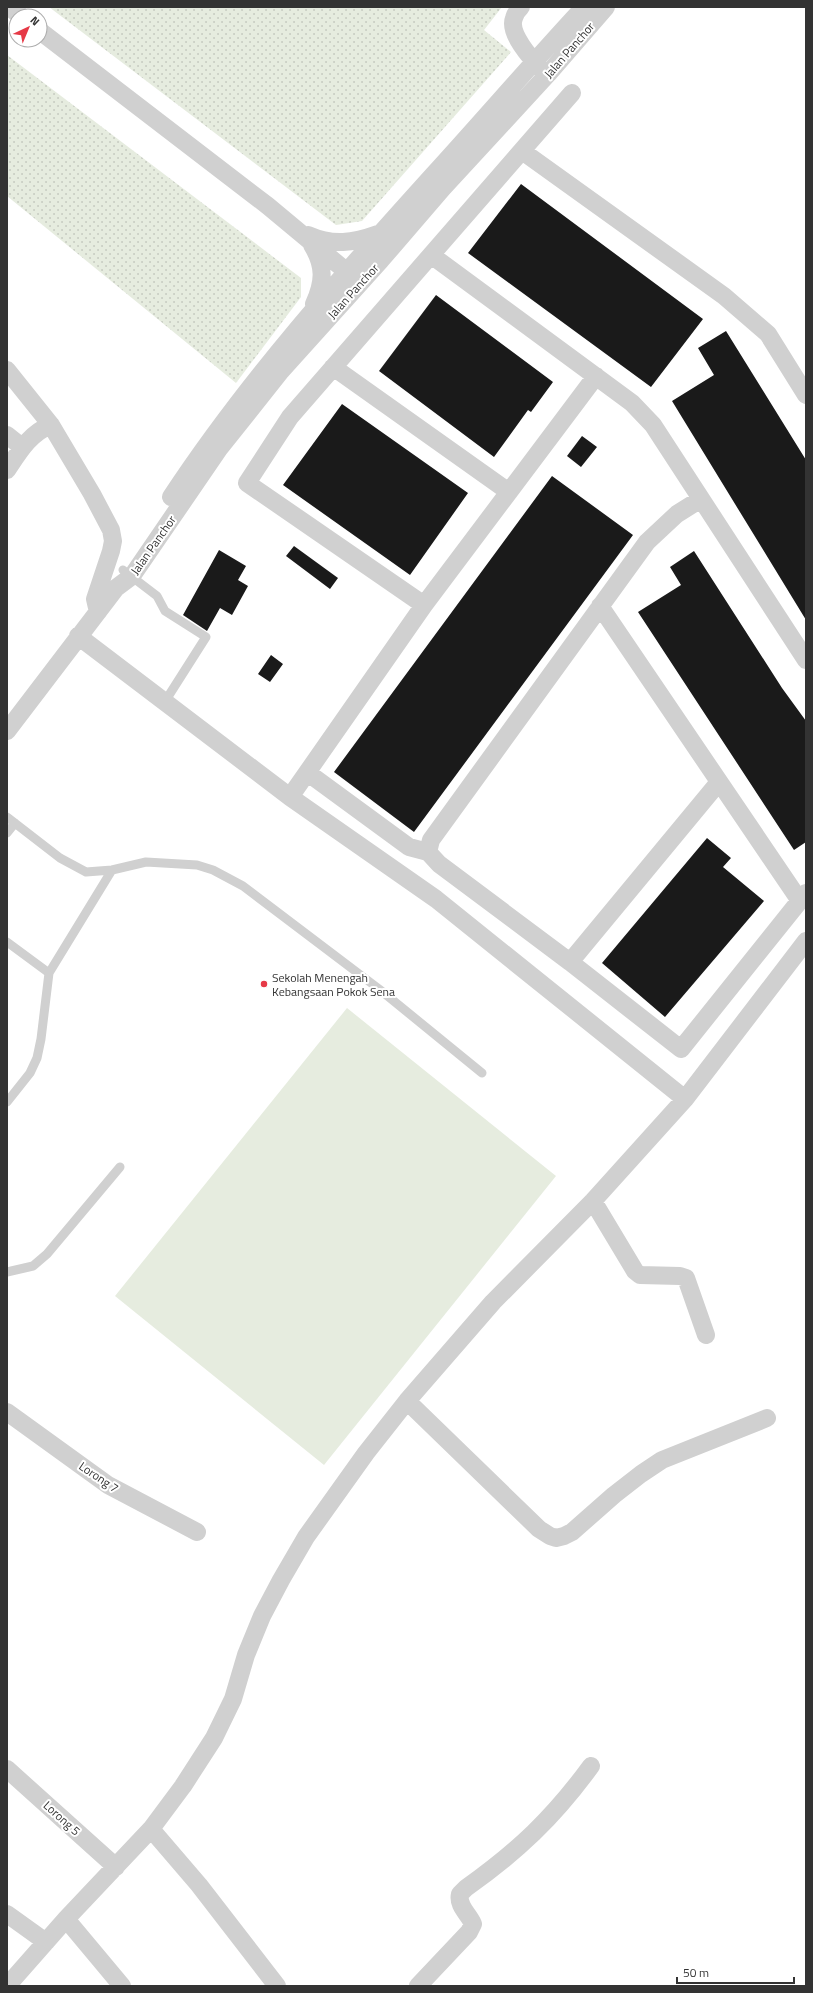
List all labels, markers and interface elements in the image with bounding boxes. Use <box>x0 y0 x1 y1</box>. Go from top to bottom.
north arrow <box>8 8 48 48</box>
text: N <box>27 12 43 29</box>
street label: Jalan Panchor <box>539 18 599 82</box>
street label: Jalan Panchor <box>323 259 383 323</box>
street label: Jalan Panchor <box>125 511 181 579</box>
place label: Sekolah Menengah Kebangsaan Pokok Sena <box>272 968 395 1001</box>
marker: Sekolah Menengah Kebangsaan Pokok Sena <box>259 979 269 989</box>
street label: Lorong 7 <box>75 1457 123 1497</box>
street label: Lorong 5 <box>39 1796 85 1840</box>
scale bar <box>677 1959 794 1985</box>
text: 50 m <box>683 1963 709 1982</box>

